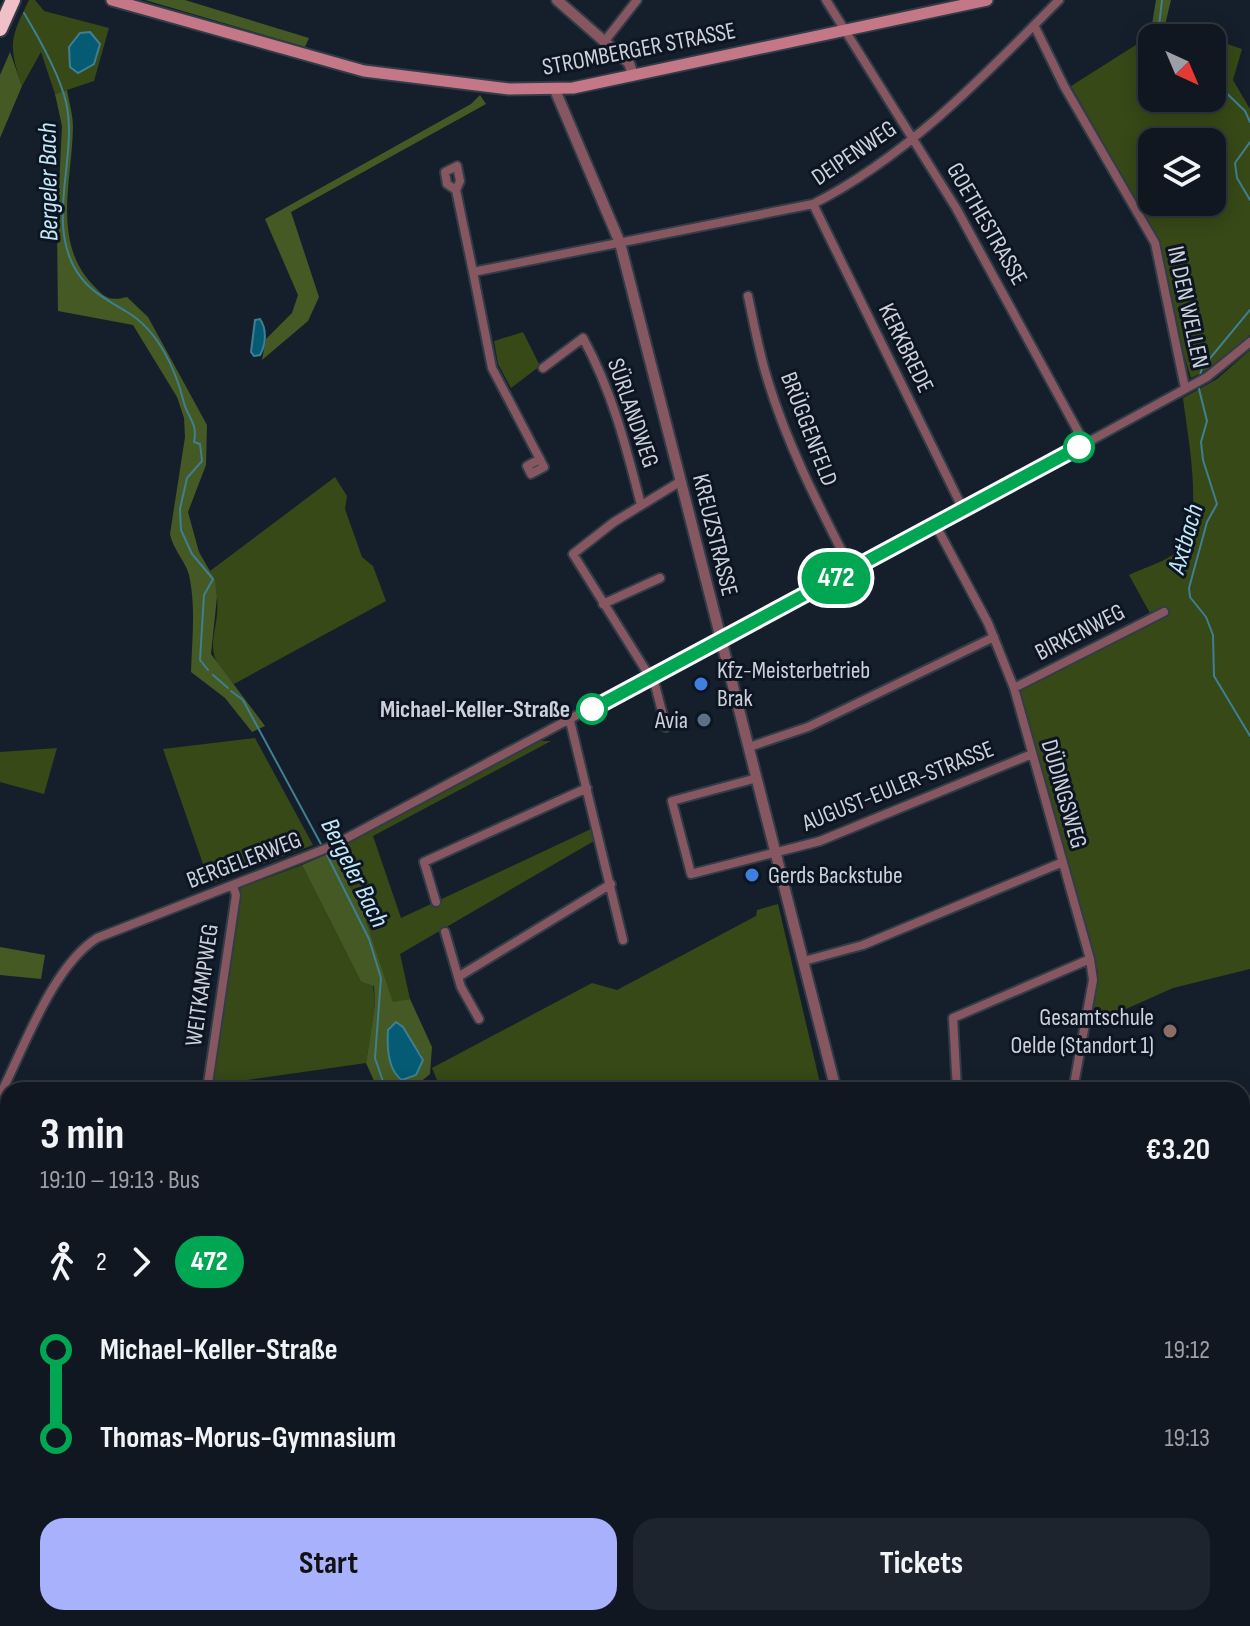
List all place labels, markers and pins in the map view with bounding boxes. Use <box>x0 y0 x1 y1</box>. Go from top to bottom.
unlabelled marker <box>1064 432 1094 462</box>
place label: Kfz-Meisterbetrieb Brak <box>717 656 870 713</box>
marker: Kfz-Meisterbetrieb Brak <box>692 675 710 693</box>
marker: Michael-Keller-Straße <box>577 694 607 724</box>
place label: Michael-Keller-Straße <box>380 695 570 724</box>
place label: Avia <box>654 706 688 735</box>
marker: Avia <box>695 711 713 729</box>
place label: Gerds Backstube <box>768 861 903 890</box>
marker: Gerds Backstube <box>743 866 761 884</box>
place label: Gesamtschule Oelde (Standort 1) <box>1011 1003 1154 1060</box>
marker: Gesamtschule Oelde (Standort 1) <box>1161 1022 1179 1040</box>

